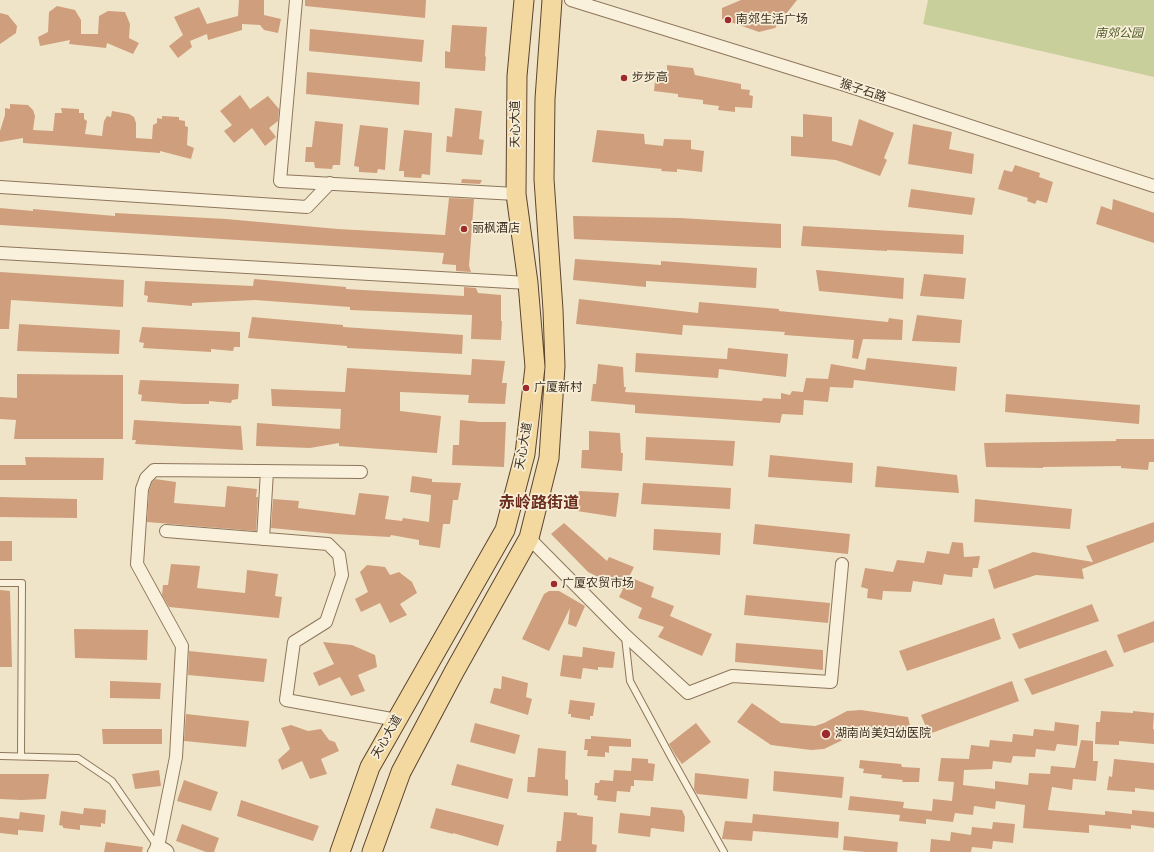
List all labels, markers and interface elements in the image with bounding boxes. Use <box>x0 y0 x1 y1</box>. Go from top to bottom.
place label: 南郊生活广场 <box>736 13 808 27</box>
marker: 南郊生活广场 <box>723 15 733 25</box>
park label: 南郊公园 <box>1095 27 1143 41</box>
place label: 步步高 <box>632 71 668 85</box>
marker: 步步高 <box>619 73 629 83</box>
street label: 猴子石路 <box>838 77 888 105</box>
street label: 天心大道 <box>509 100 523 148</box>
place label: 丽枫酒店 <box>472 222 520 236</box>
marker: 丽枫酒店 <box>459 224 469 234</box>
place label: 广厦新村 <box>534 381 582 395</box>
marker: 广厦新村 <box>521 383 531 393</box>
street label: 天心大道 <box>513 421 535 471</box>
district label: 赤岭路街道 <box>499 494 579 514</box>
place label: 广厦农贸市场 <box>562 577 634 591</box>
marker: 广厦农贸市场 <box>549 579 559 589</box>
street label: 天心大道 <box>369 713 405 761</box>
place label: 湖南尚美妇幼医院 <box>835 727 931 741</box>
marker: 湖南尚美妇幼医院 <box>820 728 832 740</box>

